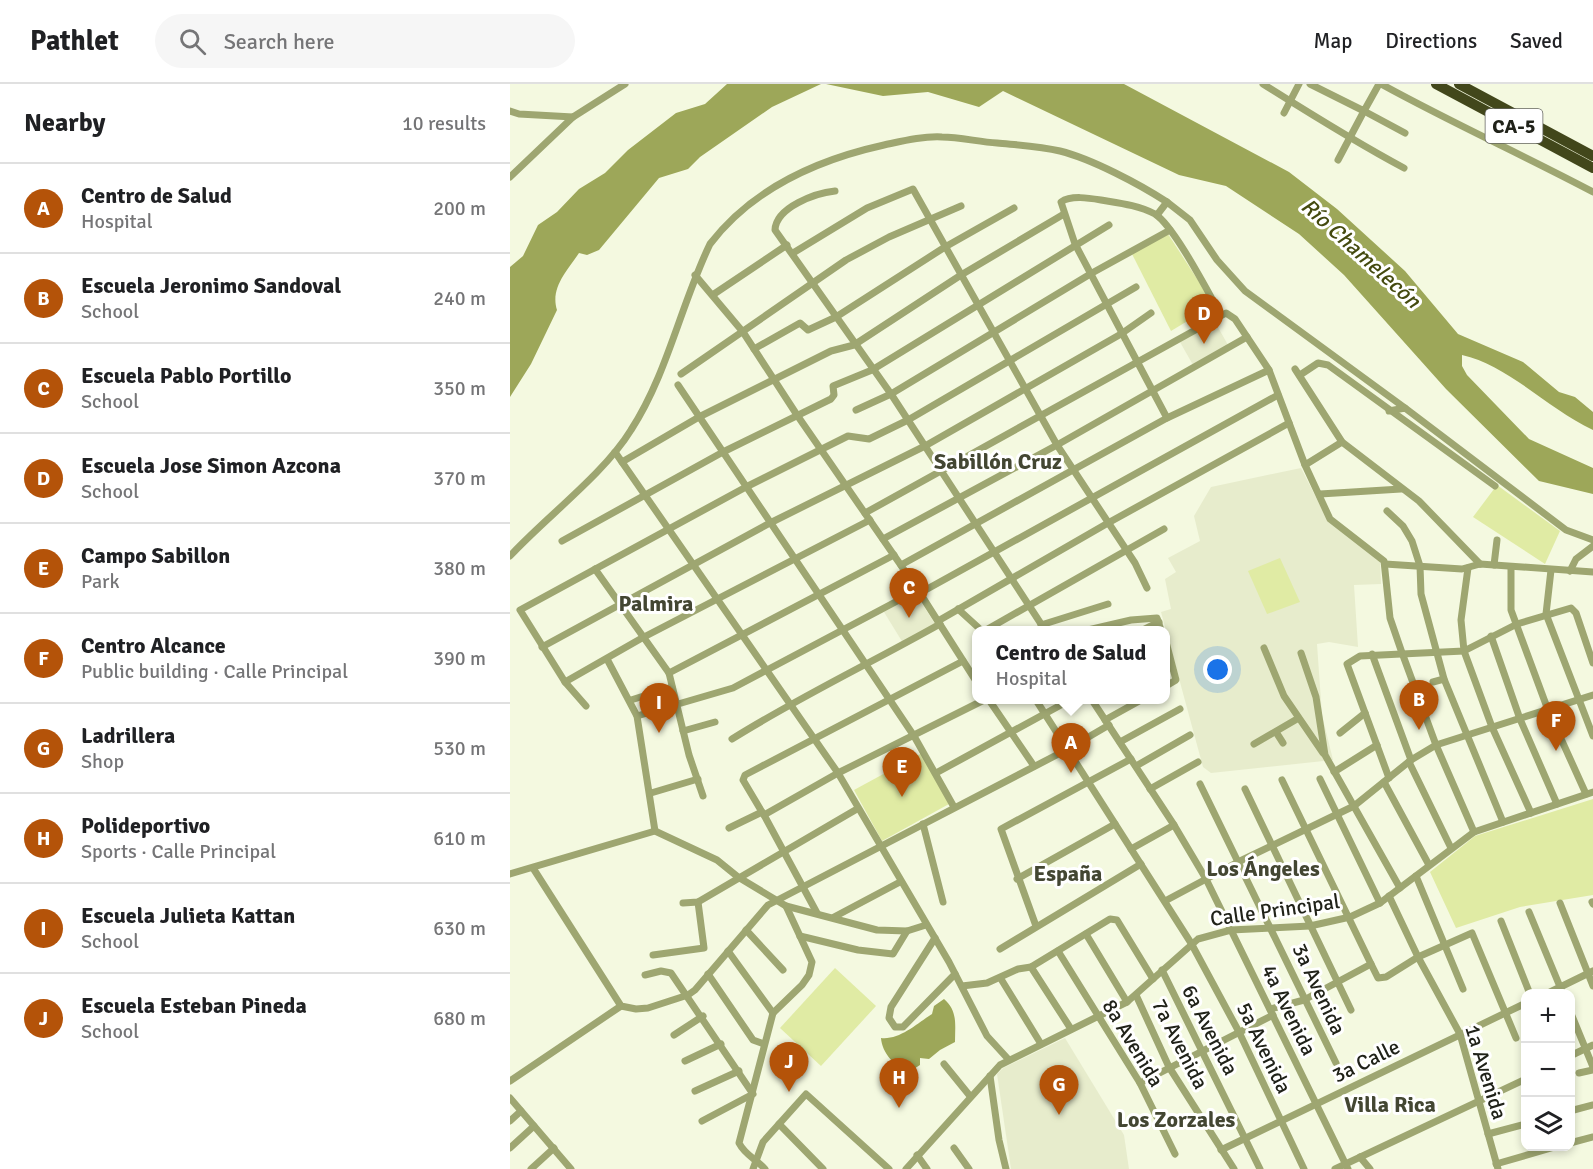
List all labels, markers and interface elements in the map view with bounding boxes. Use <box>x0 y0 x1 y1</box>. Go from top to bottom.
search box <box>155 14 575 68</box>
text: Pathlet <box>30 24 119 58</box>
icon: search <box>176 25 209 58</box>
text: Search here <box>224 28 335 55</box>
text: Map <box>1314 28 1352 54</box>
text: Directions <box>1385 28 1477 54</box>
text: Saved <box>1510 28 1563 54</box>
text: Nearby <box>24 107 105 139</box>
road number: CA-5 <box>1486 109 1542 143</box>
text: 10 results <box>402 111 486 136</box>
text: Centro de Salud <box>81 182 232 209</box>
water label: Río Chamelecón <box>1296 192 1427 314</box>
text: A <box>37 196 50 221</box>
text: 200 m <box>433 196 486 221</box>
text: Hospital <box>81 209 153 234</box>
text: Escuela Jeronimo Sandoval <box>81 272 341 299</box>
text: B <box>37 286 50 311</box>
text: 240 m <box>433 286 486 311</box>
pin: D <box>1184 294 1224 344</box>
text: School <box>81 299 139 324</box>
text: Escuela Pablo Portillo <box>81 362 292 389</box>
text: C <box>37 376 50 401</box>
text: 350 m <box>433 376 486 401</box>
text: School <box>81 389 139 414</box>
district label: Sabillón Cruz <box>934 448 1062 475</box>
text: Escuela Jose Simon Azcona <box>81 452 341 479</box>
text: D <box>37 466 50 491</box>
text: 370 m <box>433 466 486 491</box>
text: School <box>81 479 139 504</box>
text: Campo Sabillon <box>81 542 230 569</box>
text: E <box>38 556 49 581</box>
text: 380 m <box>433 556 486 581</box>
pin: C <box>890 568 928 618</box>
text: Park <box>81 569 119 594</box>
district label: Palmira <box>619 590 693 617</box>
popup <box>972 626 1170 704</box>
text: Centro Alcance <box>81 632 226 659</box>
text: Centro de Salud <box>996 639 1146 666</box>
text: F <box>38 646 49 671</box>
text: 390 m <box>433 646 486 671</box>
your location <box>1203 655 1232 684</box>
text: Public building · Calle Principal <box>81 659 348 684</box>
text: Hospital <box>996 666 1067 691</box>
pin: B <box>1400 680 1438 730</box>
pin: I <box>640 684 678 733</box>
pin: F <box>1536 702 1576 751</box>
text: Ladrillera <box>81 722 175 749</box>
pin: A <box>1052 724 1090 773</box>
text: G <box>37 736 50 761</box>
text: 530 m <box>433 736 486 761</box>
pin: E <box>882 748 922 797</box>
text: Shop <box>81 749 124 774</box>
text: Polideportivo <box>81 812 210 839</box>
text: H <box>37 826 50 851</box>
text: 610 m <box>433 826 486 851</box>
text: Sports · Calle Principal <box>81 839 276 864</box>
district label: Los Ángeles <box>1206 855 1320 882</box>
district label: España <box>1034 860 1102 887</box>
street label: Calle Principal <box>1208 888 1342 932</box>
text: Escuela Julieta Kattan <box>81 902 295 929</box>
text: I <box>40 916 47 941</box>
text: 630 m <box>433 916 486 941</box>
text: School <box>81 929 139 954</box>
street label: 3a Avenida <box>1287 939 1351 1039</box>
street label: 4a Avenida <box>1256 960 1322 1060</box>
street label: 6a Avenida <box>1176 981 1244 1079</box>
map controls <box>1521 989 1575 1151</box>
button: + <box>1521 989 1575 1043</box>
text: Escuela Esteban Pineda <box>81 992 307 1019</box>
street label: 8a Avenida <box>1097 994 1169 1092</box>
street label: 7a Avenida <box>1146 995 1214 1093</box>
street label: 5a Avenida <box>1231 998 1297 1098</box>
text: J <box>39 1006 48 1031</box>
text: 680 m <box>433 1006 486 1031</box>
text: School <box>81 1019 139 1044</box>
street label: 1a Avenida <box>1459 1021 1513 1123</box>
street label: 3a Calle <box>1328 1033 1404 1089</box>
pin: J <box>770 1042 808 1092</box>
button: − <box>1521 1043 1575 1097</box>
pin: H <box>880 1058 918 1108</box>
pin: G <box>1040 1066 1078 1115</box>
district label: Villa Rica <box>1344 1091 1436 1118</box>
button: layers <box>1521 1097 1575 1151</box>
district label: Los Zorzales <box>1117 1106 1236 1133</box>

